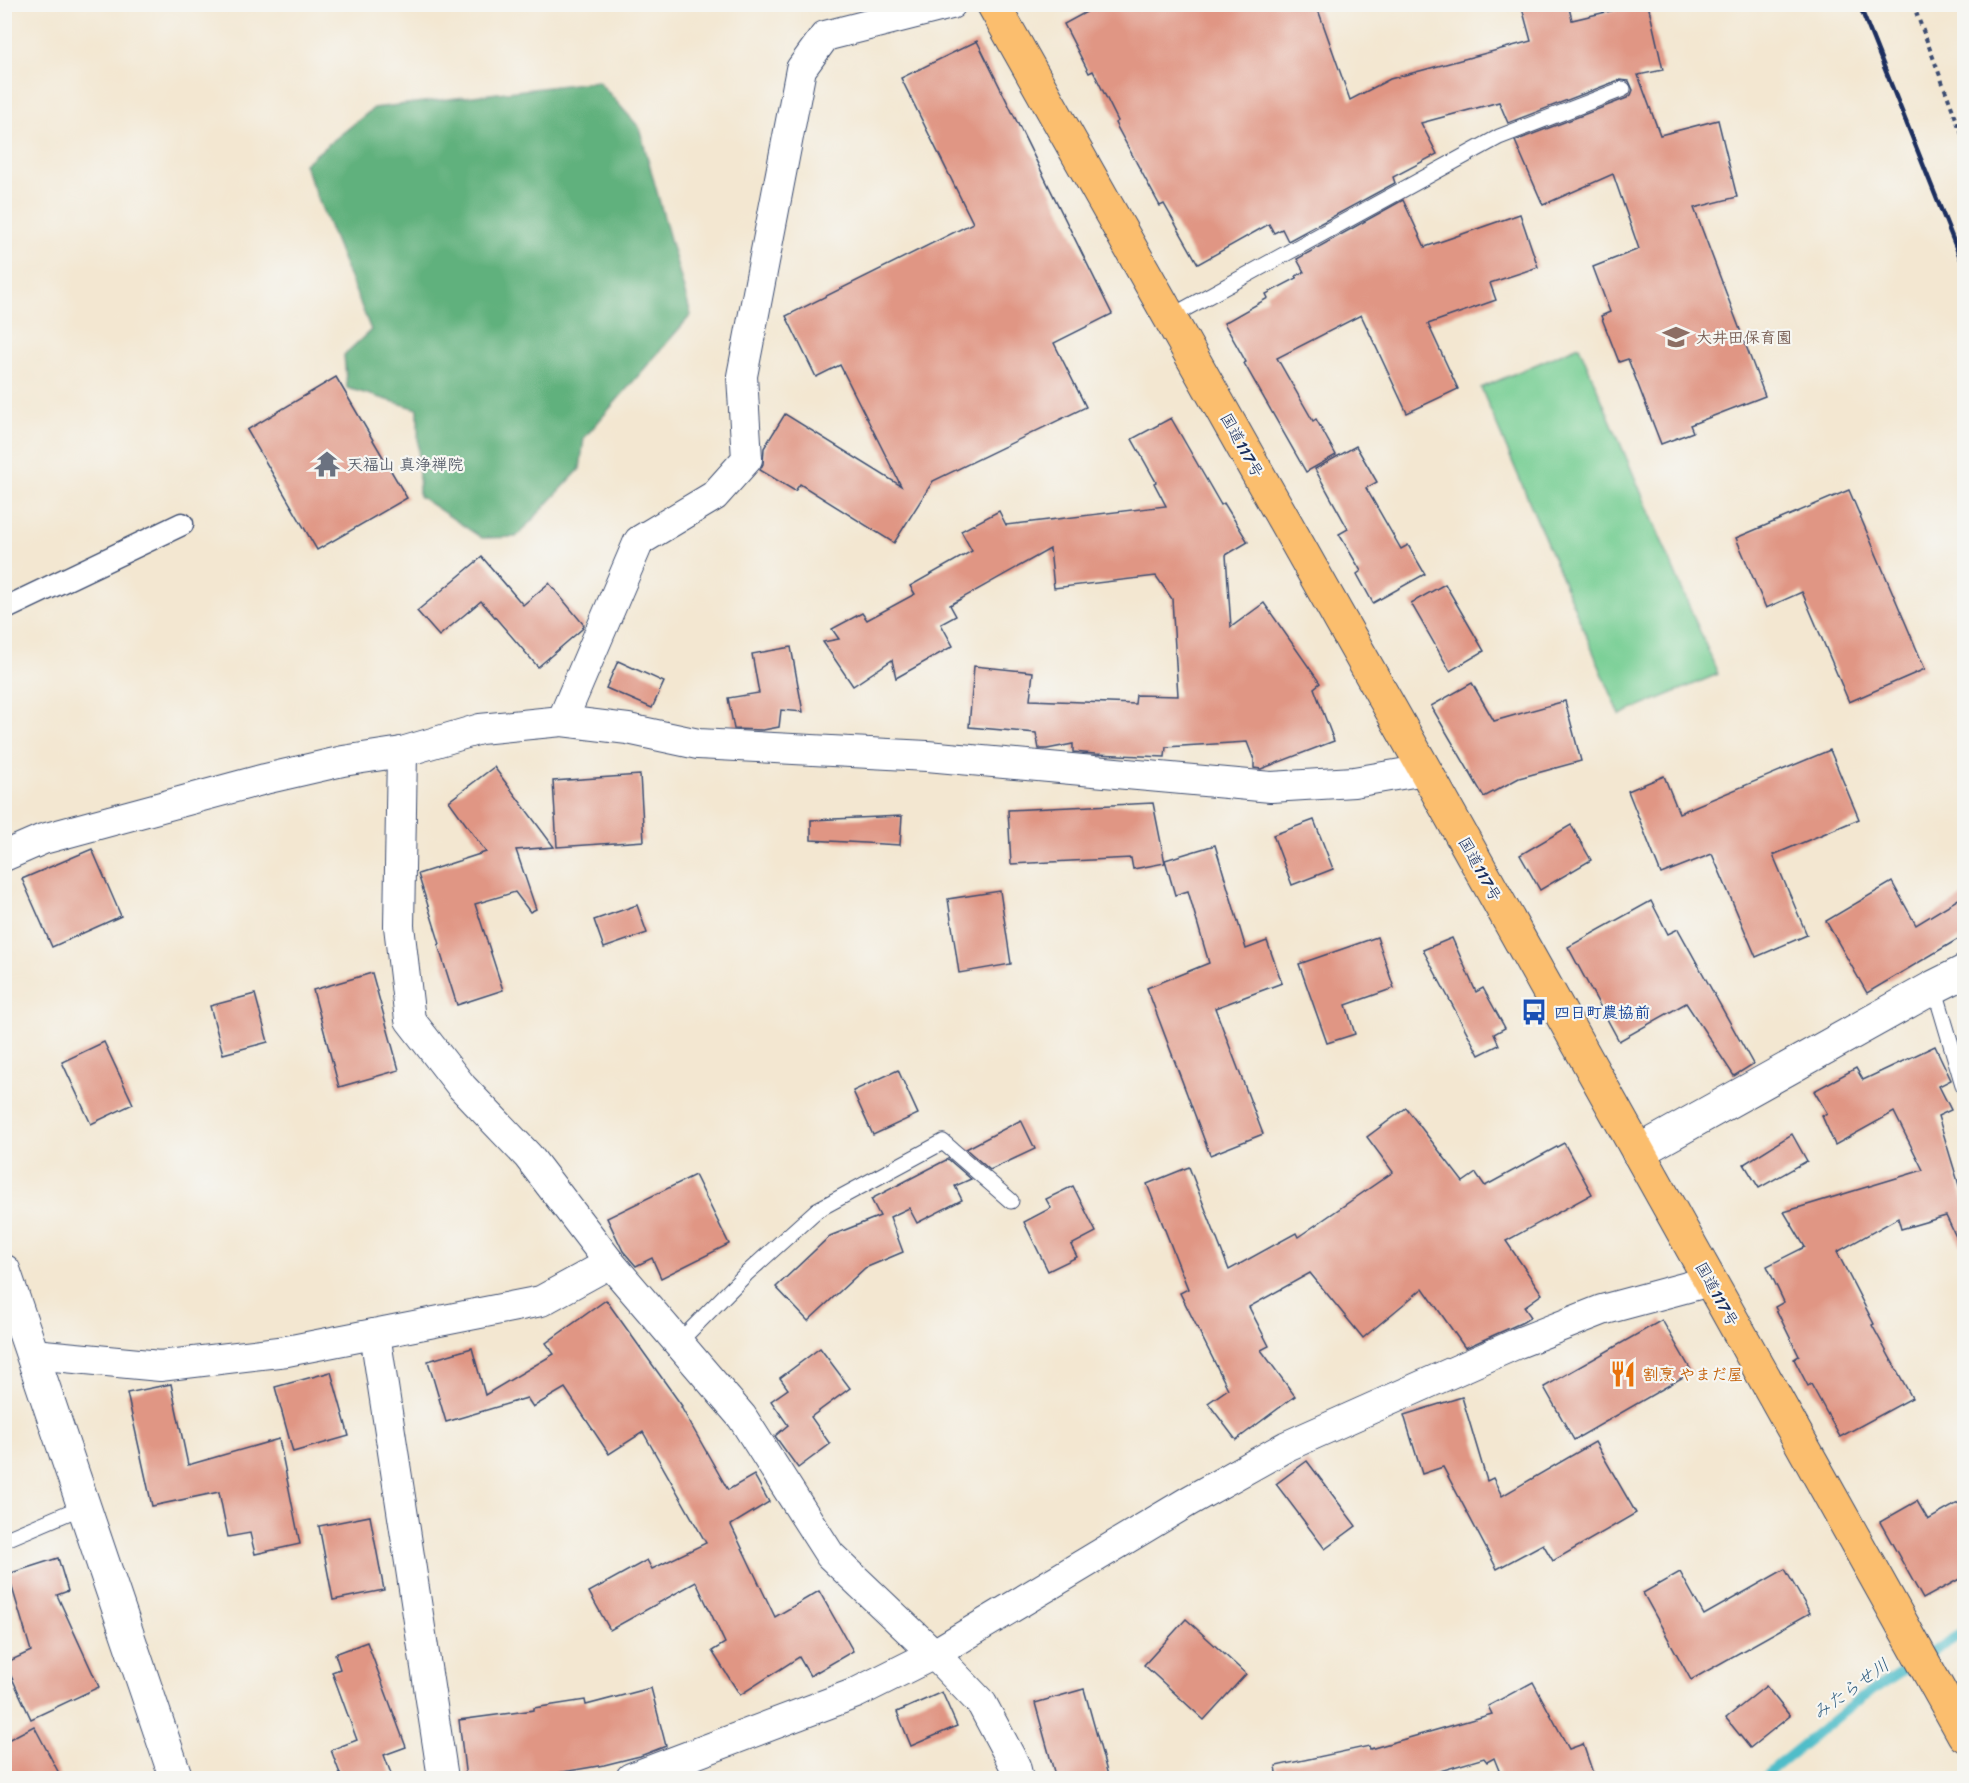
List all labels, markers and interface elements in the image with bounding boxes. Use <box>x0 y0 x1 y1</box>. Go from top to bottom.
school or university icon: 大井田保育園 <box>1661 322 1691 352</box>
place label: 大井田保育園 <box>1696 323 1792 352</box>
street label: 国道117号 <box>1212 407 1272 483</box>
temple icon: 天福山 真浄禅院 <box>312 449 342 479</box>
place label: 天福山 真浄禅院 <box>347 450 463 479</box>
street label: 国道117号 <box>1450 831 1510 907</box>
bus stop icon: 四日町農協前 <box>1519 997 1549 1027</box>
place label: 四日町農協前 <box>1554 998 1650 1027</box>
street label: 国道117号 <box>1687 1256 1747 1332</box>
restaurant icon: 割烹 やまだ屋 <box>1608 1359 1638 1389</box>
place label: 割烹 やまだ屋 <box>1643 1360 1743 1389</box>
water label: みたらせ川 <box>1805 1650 1897 1728</box>

